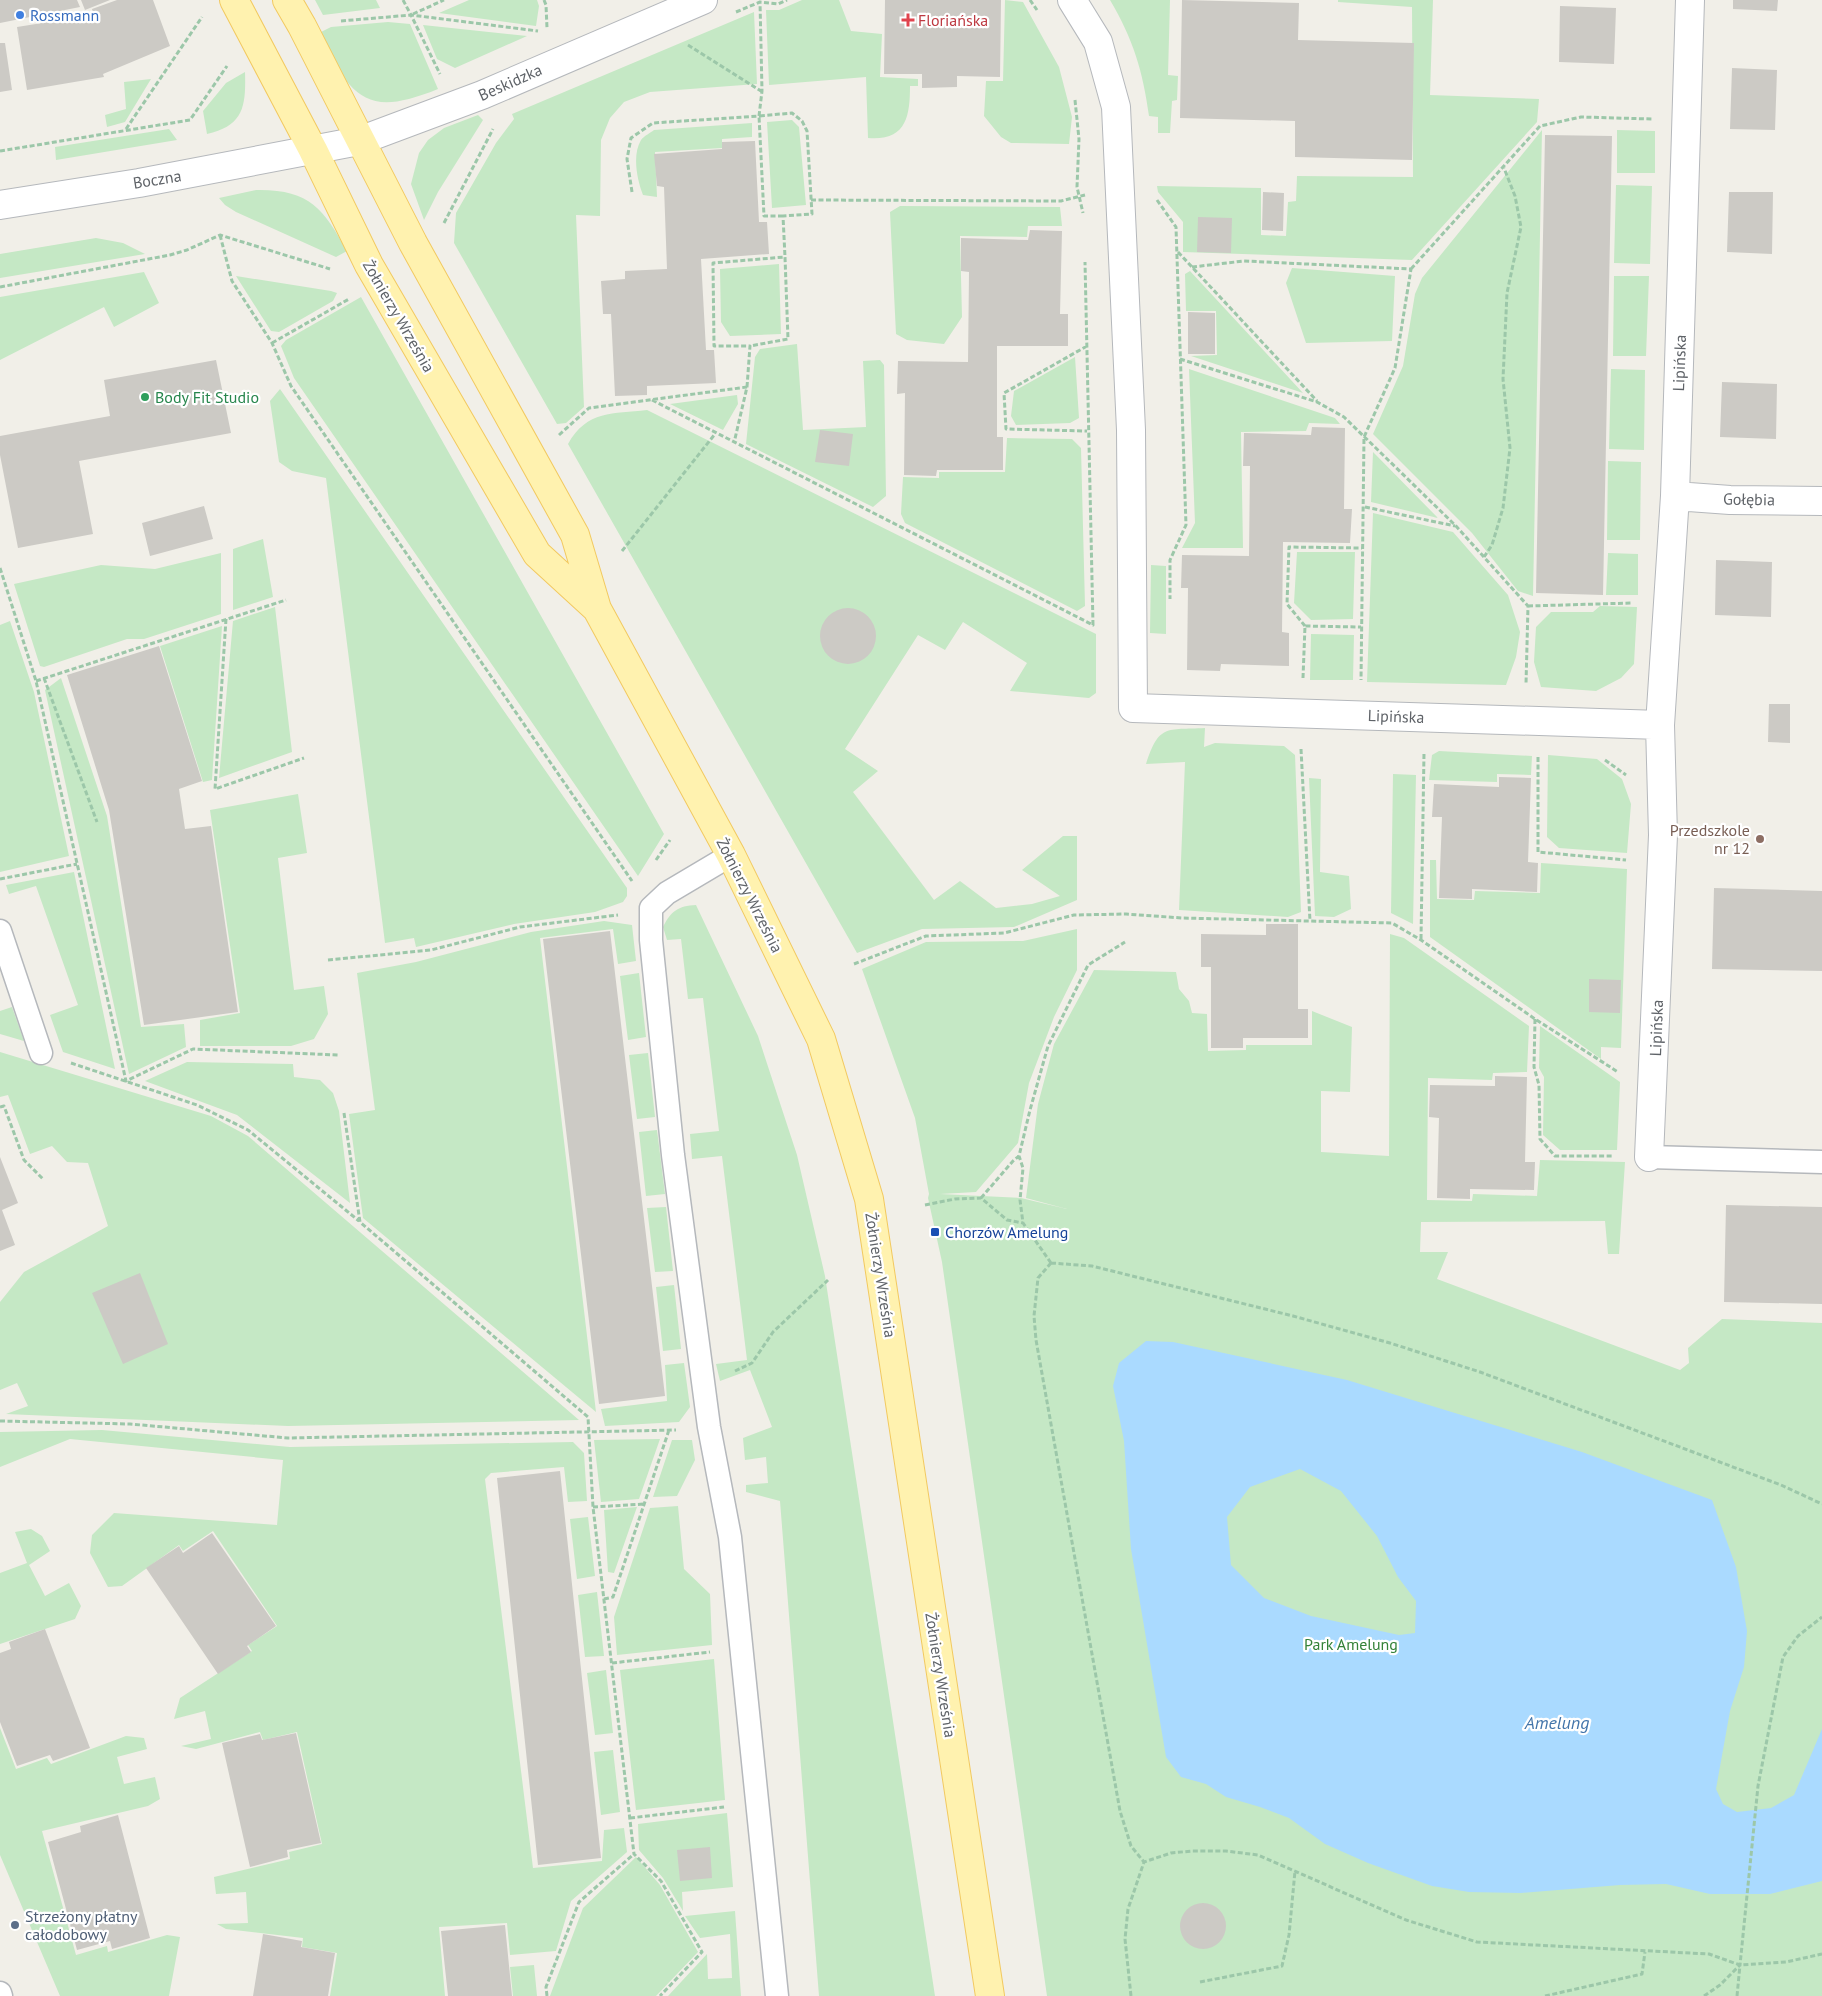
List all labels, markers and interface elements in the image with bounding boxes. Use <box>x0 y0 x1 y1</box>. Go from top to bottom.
place label: Rossmann <box>30 5 99 25</box>
marker: Rossmann <box>14 9 26 21</box>
place label: Floriańska <box>918 10 988 30</box>
marker: Floriańska <box>902 14 914 26</box>
street label: Beskidzka <box>475 59 545 105</box>
street label: Boczna <box>131 165 183 193</box>
street label: Żołnierzy Września <box>359 256 439 376</box>
street label: Lipińska <box>1668 334 1690 392</box>
place label: Body Fit Studio <box>155 387 259 407</box>
marker: Body Fit Studio <box>139 391 151 403</box>
street label: Gołębia <box>1723 489 1775 509</box>
street label: Lipińska <box>1367 705 1425 727</box>
place label: Przedszkole nr 12 <box>1670 820 1750 858</box>
marker: Przedszkole nr 12 <box>1754 833 1766 845</box>
street label: Żołnierzy Września <box>712 834 788 956</box>
street label: Lipińska <box>1645 999 1667 1057</box>
street label: Żołnierzy Września <box>861 1211 901 1339</box>
place label: Chorzów Amelung <box>945 1222 1068 1242</box>
marker: Chorzów Amelung <box>929 1226 941 1238</box>
street label: Żołnierzy Września <box>921 1611 961 1739</box>
park label: Park Amelung <box>1304 1634 1398 1654</box>
water label: Amelung <box>1524 1711 1589 1734</box>
place label: Strzeżony płatny całodobowy <box>25 1906 138 1944</box>
marker: Strzeżony płatny całodobowy <box>9 1919 21 1931</box>

